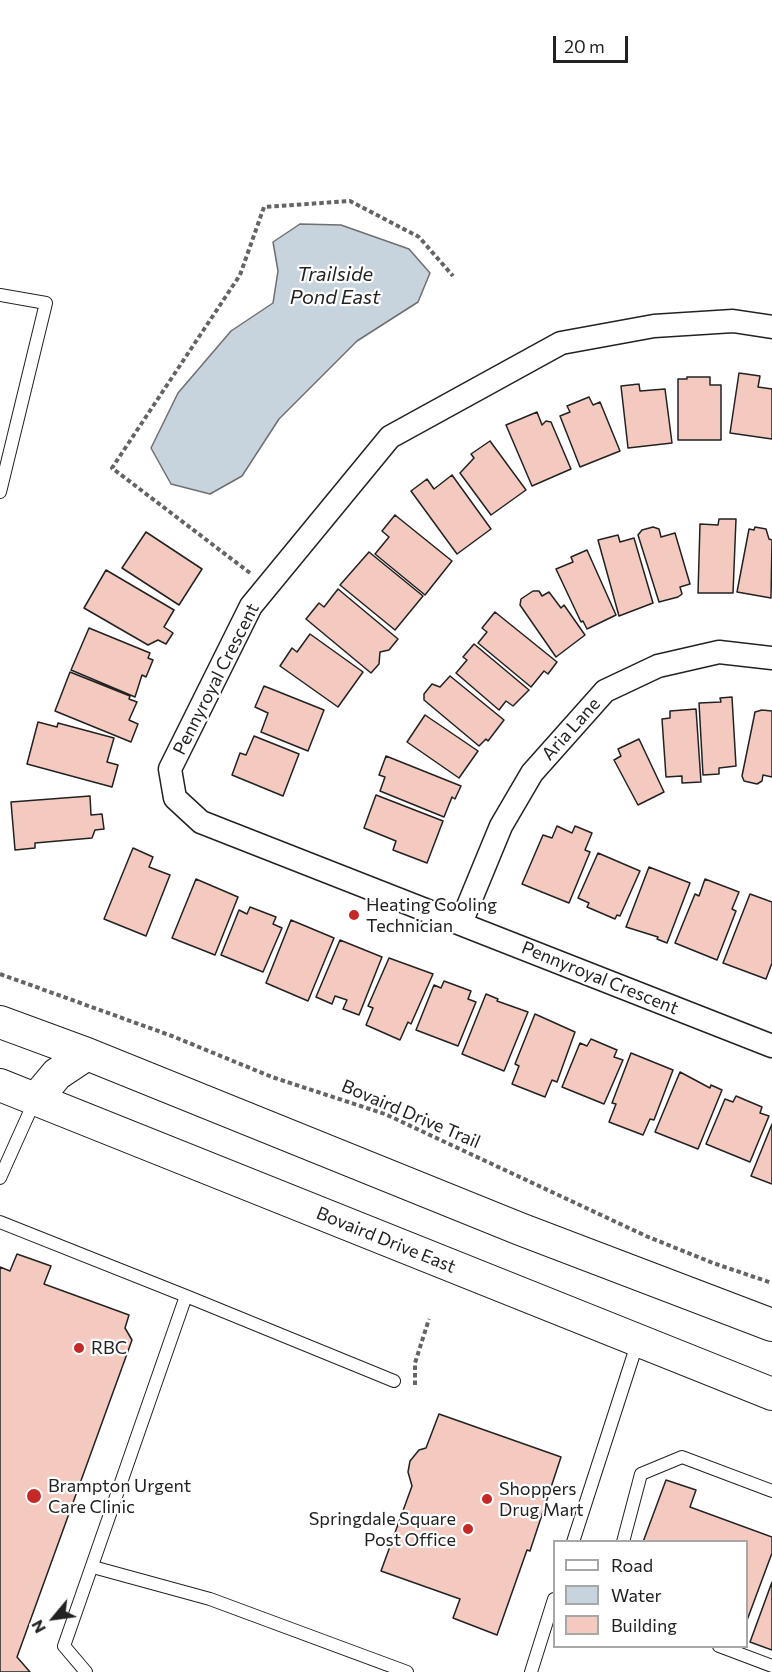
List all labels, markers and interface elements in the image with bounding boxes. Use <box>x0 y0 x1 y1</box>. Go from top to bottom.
scale bar <box>556 24 631 62</box>
text: 20 m <box>564 35 605 57</box>
water label: Trailside Pond East <box>290 262 380 309</box>
street label: Pennyroyal Crescent <box>168 600 264 758</box>
street label: Aria Lane <box>537 693 605 765</box>
place label: Heating Cooling Technician <box>366 894 497 936</box>
marker: Heating Cooling Technician <box>347 908 361 922</box>
street label: Pennyroyal Crescent <box>518 937 682 1019</box>
street label: Bovaird Drive Trail <box>338 1075 484 1153</box>
street label: Bovaird Drive East <box>313 1202 459 1278</box>
place label: RBC <box>91 1337 127 1359</box>
marker: RBC <box>72 1341 86 1355</box>
place label: Brampton Urgent Care Clinic <box>48 1475 191 1518</box>
place label: Shoppers Drug Mart <box>499 1478 584 1520</box>
marker: Brampton Urgent Care Clinic <box>25 1487 43 1505</box>
marker: Shoppers Drug Mart <box>480 1492 494 1506</box>
place label: Springdale Square Post Office <box>309 1508 456 1550</box>
marker: Springdale Square Post Office <box>461 1522 475 1536</box>
legend <box>553 1540 748 1648</box>
text: Road <box>611 1554 653 1576</box>
text: Water <box>611 1584 662 1606</box>
north arrow <box>24 1588 84 1648</box>
text: Building <box>611 1614 677 1636</box>
text: N <box>27 1617 49 1637</box>

